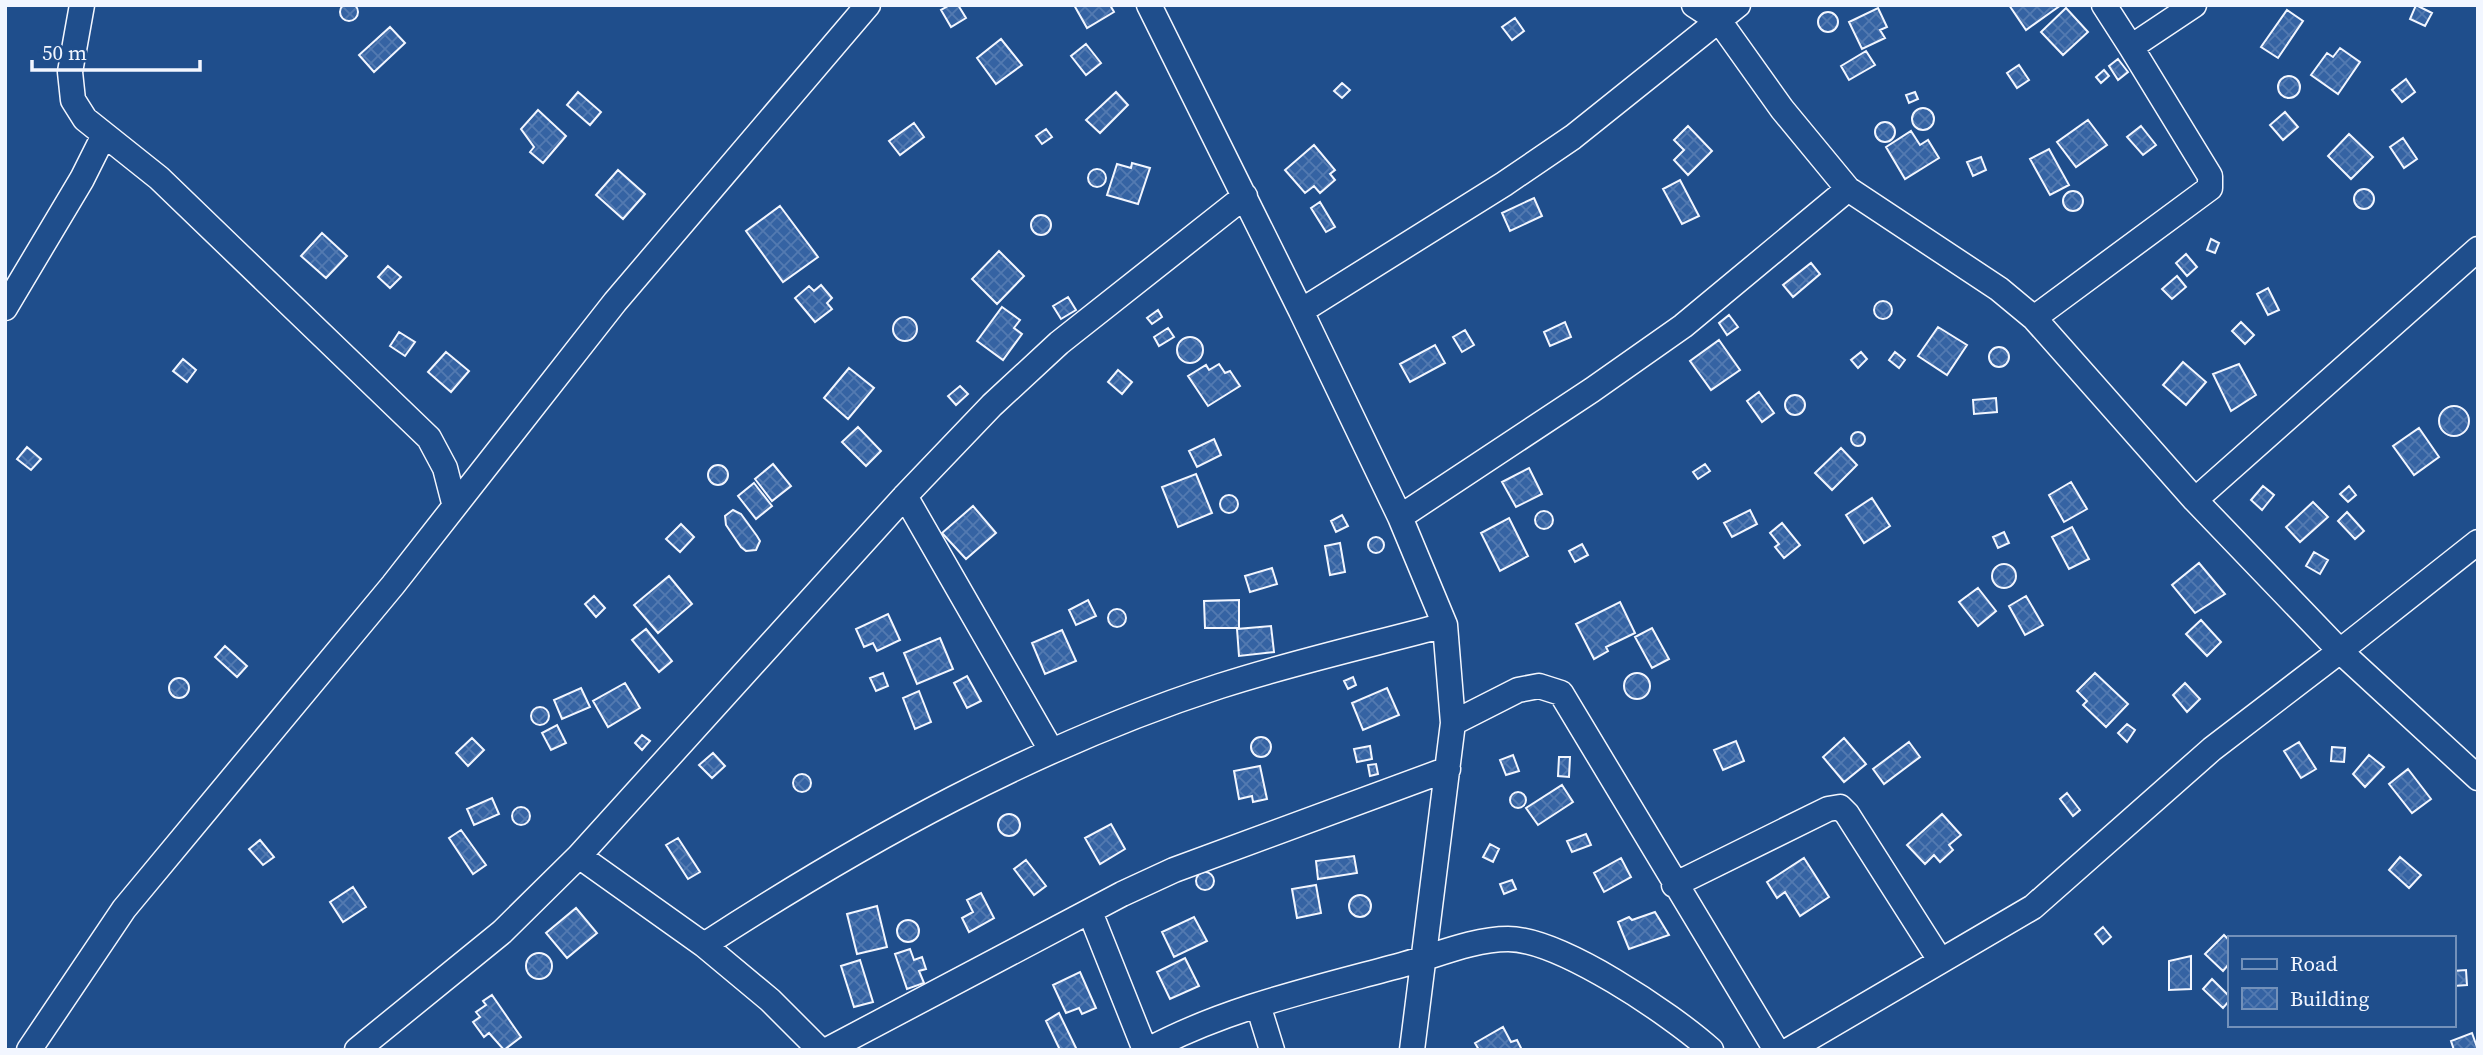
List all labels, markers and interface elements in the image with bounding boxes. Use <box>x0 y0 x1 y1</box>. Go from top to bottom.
scale bar <box>32 28 200 72</box>
text: 50 m <box>42 38 87 67</box>
legend <box>2228 936 2455 1027</box>
text: Road <box>2290 949 2338 978</box>
text: Building <box>2290 984 2369 1013</box>

